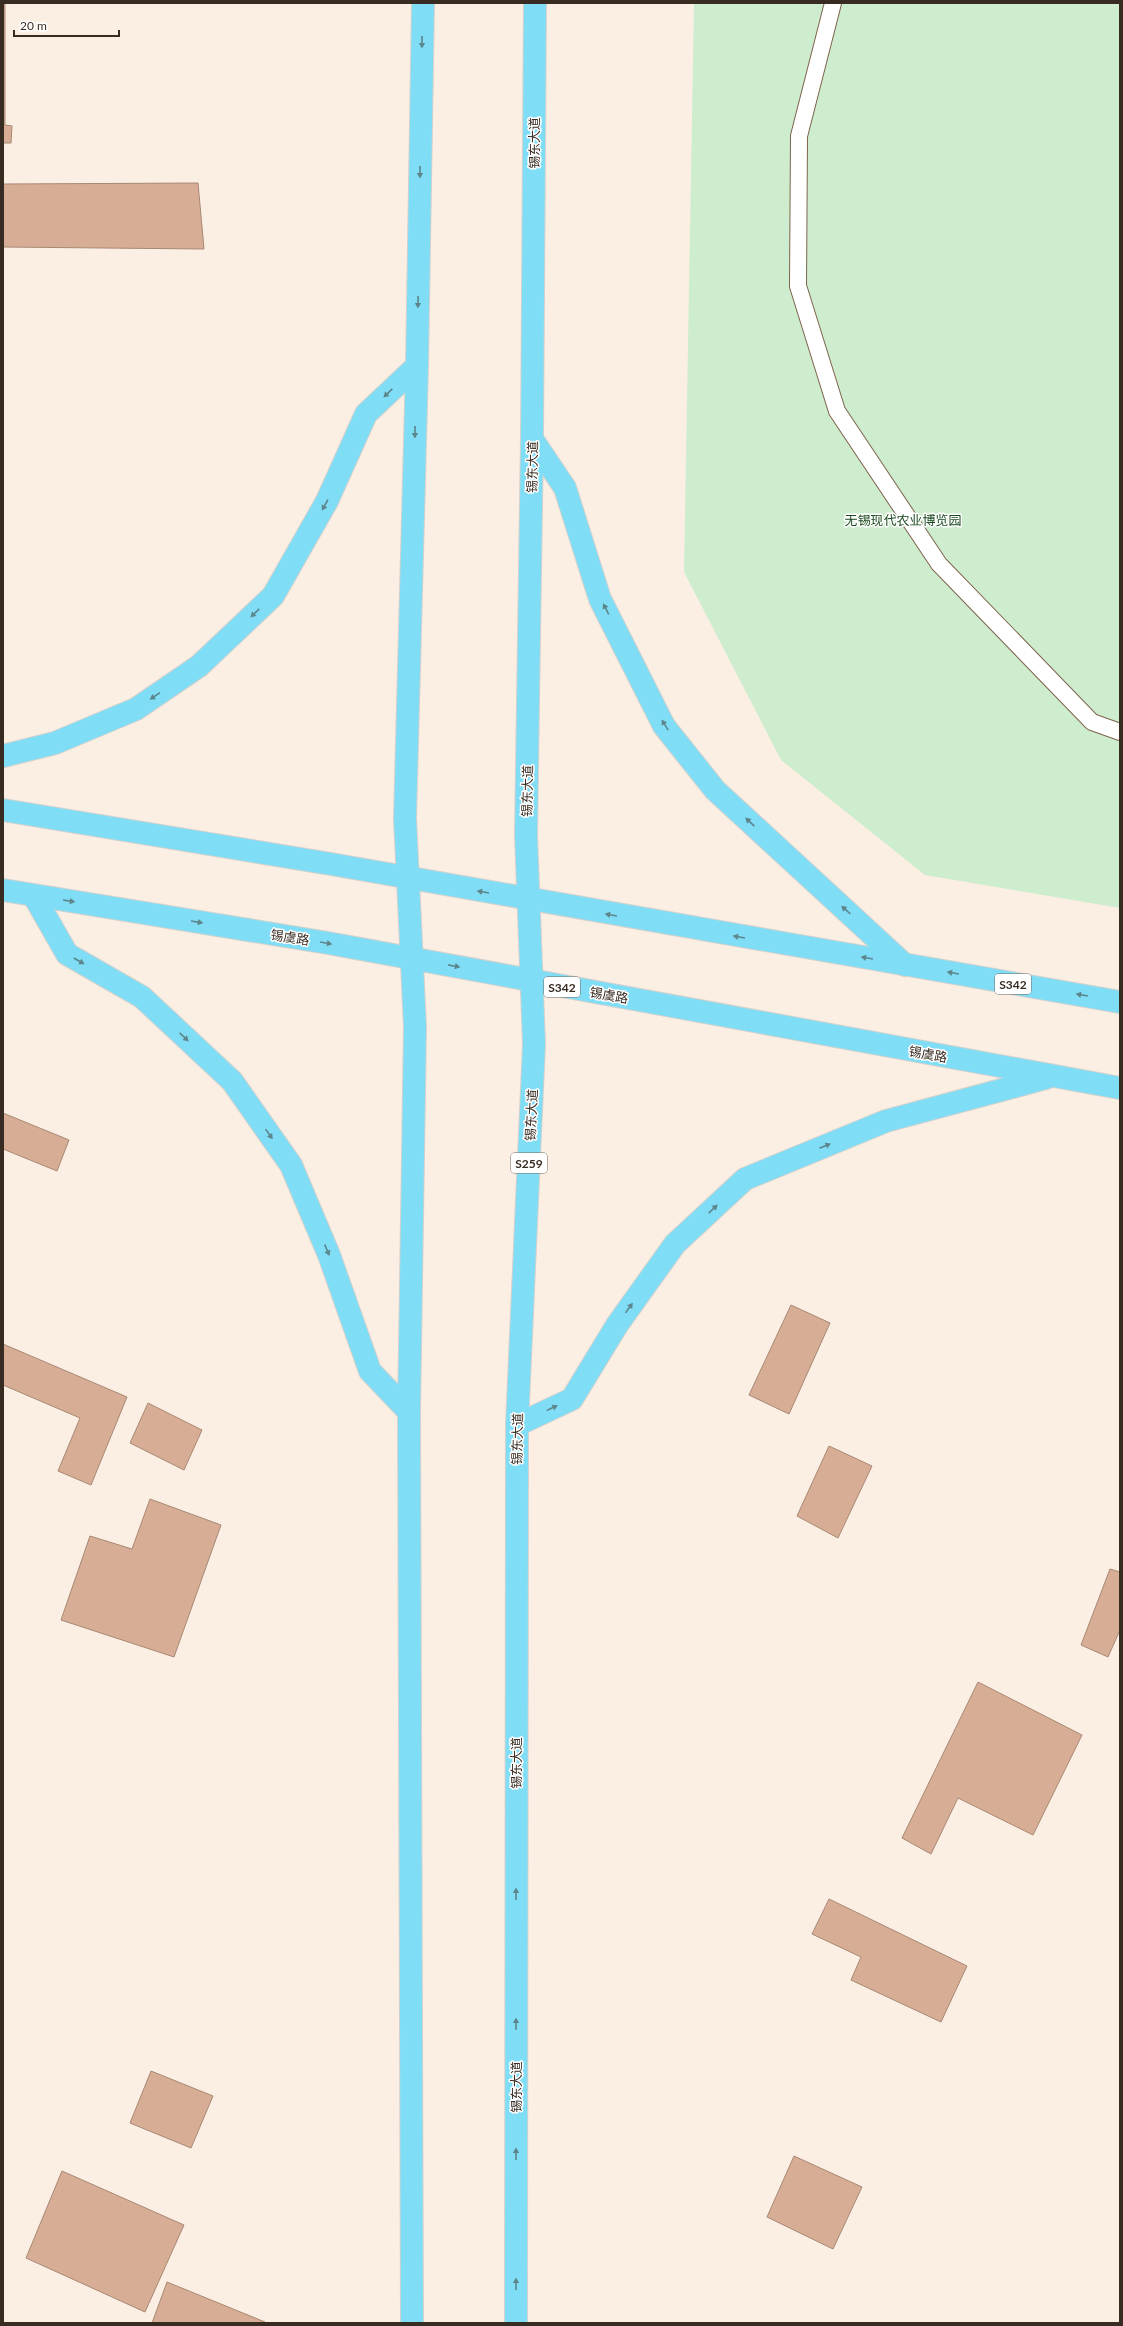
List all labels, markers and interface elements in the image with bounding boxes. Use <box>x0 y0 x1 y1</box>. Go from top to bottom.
scale bar <box>14 12 119 38</box>
text: 20 m <box>20 18 47 33</box>
one-way arrow <box>419 36 425 49</box>
street label: 锡东大道 <box>526 117 542 169</box>
one-way arrow <box>417 166 423 179</box>
one-way arrow <box>414 296 421 308</box>
one-way arrow <box>383 388 393 398</box>
one-way arrow <box>412 426 418 439</box>
street label: 锡东大道 <box>524 441 540 493</box>
one-way arrow <box>322 499 328 510</box>
park label: 无锡现代农业博览园 <box>844 512 962 528</box>
one-way arrow <box>602 604 609 615</box>
one-way arrow <box>250 608 260 618</box>
one-way arrow <box>150 692 160 700</box>
one-way arrow <box>661 719 668 731</box>
street label: 锡东大道 <box>519 765 535 817</box>
one-way arrow <box>745 818 755 827</box>
one-way arrow <box>477 889 489 895</box>
one-way arrow <box>63 898 75 904</box>
one-way arrow <box>841 906 851 915</box>
one-way arrow <box>605 912 617 918</box>
one-way arrow <box>191 919 203 925</box>
street label: 锡虞路 <box>269 926 311 948</box>
one-way arrow <box>733 933 745 939</box>
one-way arrow <box>320 940 332 946</box>
one-way arrow <box>861 955 873 961</box>
one-way arrow <box>74 957 85 964</box>
one-way arrow <box>447 964 460 970</box>
one-way arrow <box>947 970 960 976</box>
road number: S342 <box>995 974 1031 994</box>
road number: S342 <box>544 977 580 997</box>
street label: 锡虞路 <box>588 984 630 1006</box>
one-way arrow <box>1075 992 1088 998</box>
one-way arrow <box>179 1032 189 1041</box>
street label: 锡虞路 <box>907 1043 949 1065</box>
street label: 锡东大道 <box>522 1089 540 1141</box>
one-way arrow <box>265 1129 273 1139</box>
one-way arrow <box>819 1143 830 1149</box>
road number: S259 <box>511 1153 547 1173</box>
one-way arrow <box>708 1204 718 1214</box>
one-way arrow <box>325 1244 331 1256</box>
one-way arrow <box>625 1302 633 1313</box>
one-way arrow <box>546 1405 557 1411</box>
street label: 锡东大道 <box>509 1413 525 1465</box>
street label: 锡东大道 <box>508 1737 524 1789</box>
one-way arrow <box>513 1887 519 1900</box>
one-way arrow <box>513 2017 519 2030</box>
street label: 锡东大道 <box>508 2061 524 2113</box>
one-way arrow <box>513 2147 519 2160</box>
one-way arrow <box>513 2277 519 2290</box>

